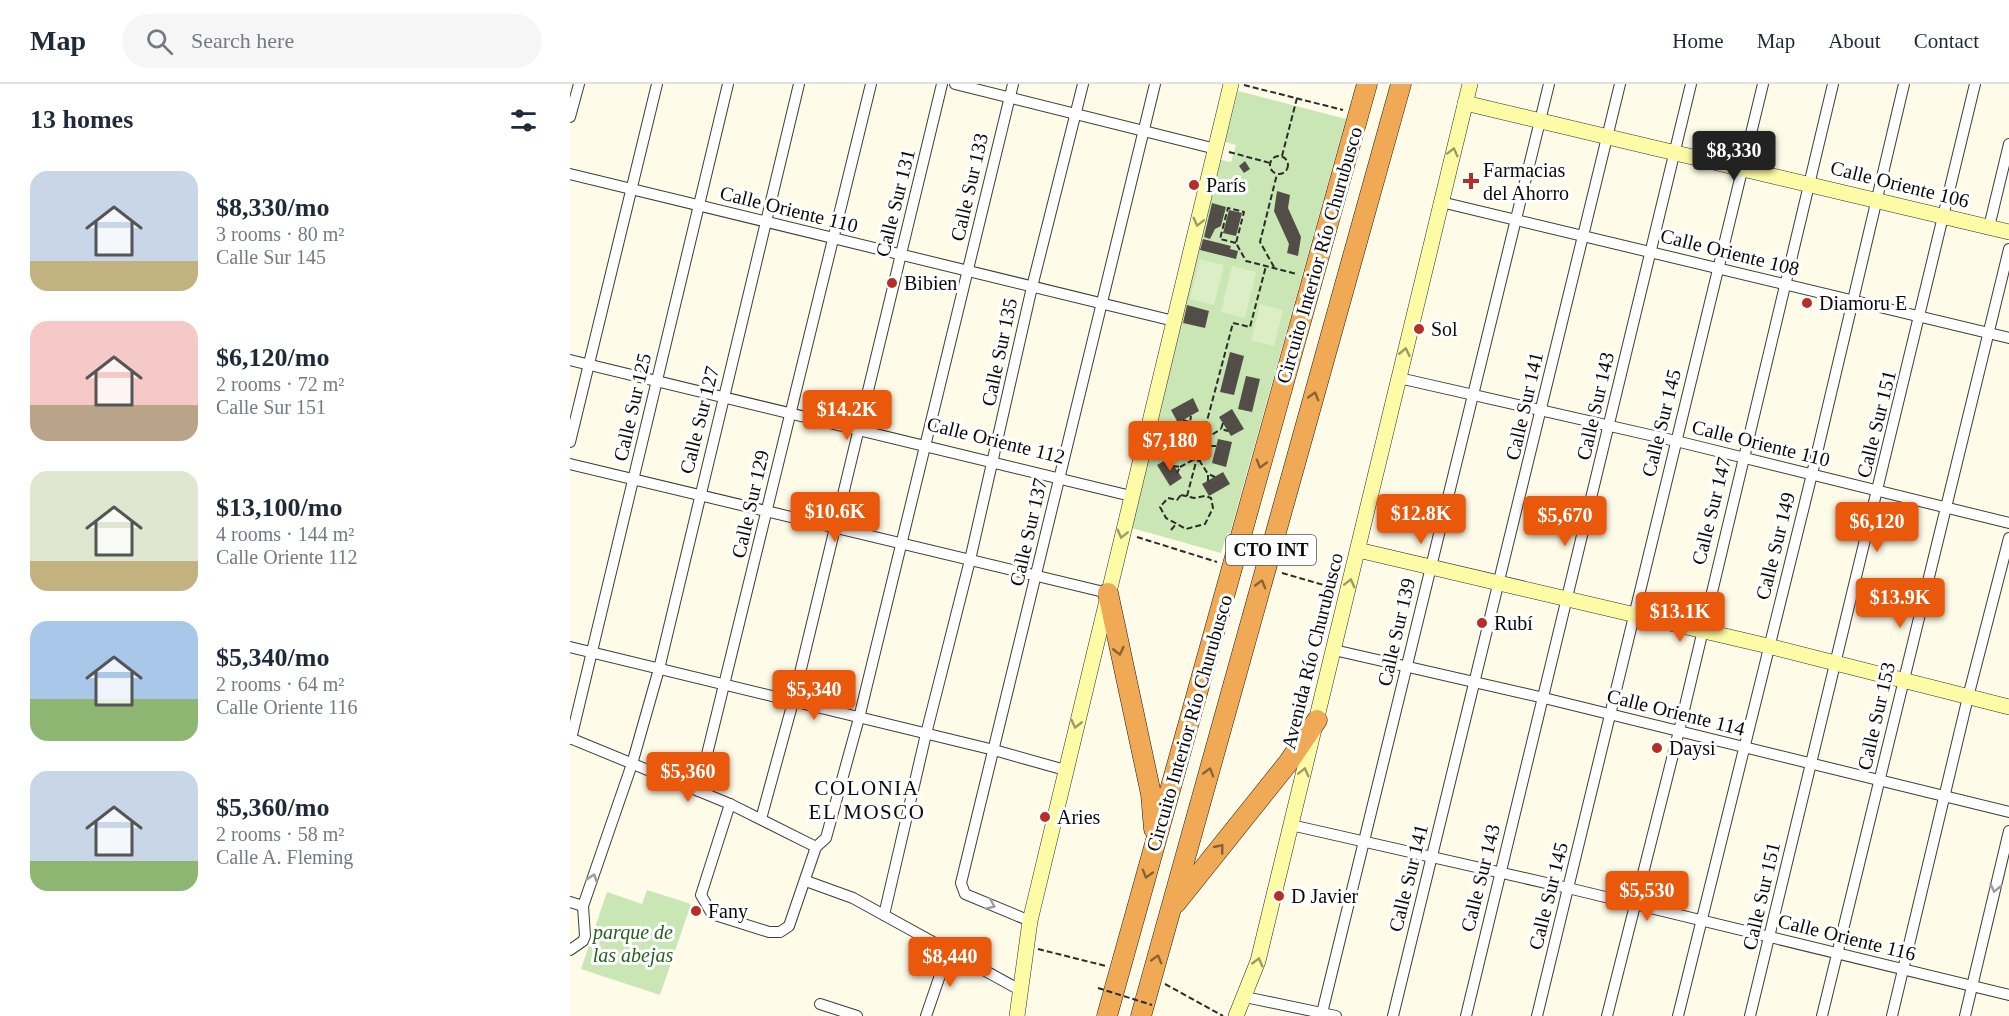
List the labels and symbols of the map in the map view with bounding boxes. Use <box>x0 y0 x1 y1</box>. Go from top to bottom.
street label: Circuito Interior Río Churubusco <box>1272 124 1366 386</box>
street label: Calle Sur 133 <box>946 131 992 243</box>
pin: $8,330 <box>1685 131 1783 182</box>
street label: Calle Sur 131 <box>871 147 919 259</box>
one-way arrow <box>1446 148 1459 158</box>
street label: Calle Oriente 106 <box>1828 156 1972 212</box>
place label: Farmacias del Ahorro <box>1483 159 1569 204</box>
place label: París <box>1206 174 1246 196</box>
marker: Farmacias del Ahorro <box>1464 174 1478 188</box>
marker: París <box>1187 178 1201 192</box>
street label: Calle Oriente 110 <box>718 181 860 237</box>
one-way arrow <box>1192 217 1205 227</box>
street label: Calle Oriente 108 <box>1658 224 1802 280</box>
place label: Bibien <box>904 272 957 294</box>
marker: Bibien <box>885 276 899 290</box>
place label: Diamoru E <box>1819 292 1907 314</box>
street label: Calle Sur 135 <box>977 296 1021 408</box>
marker: Diamoru E <box>1800 296 1814 310</box>
place label: Sol <box>1431 318 1458 340</box>
marker: Sol <box>1412 322 1426 336</box>
one-way arrow <box>1398 348 1411 358</box>
street label: Calle Sur 141 <box>1501 350 1547 462</box>
street label: Calle Sur 143 <box>1572 350 1618 462</box>
street label: Calle Sur 125 <box>609 351 655 463</box>
street label: Calle Sur 127 <box>675 364 723 476</box>
street label: Calle Sur 145 <box>1637 367 1685 479</box>
street label: Calle Sur 151 <box>1852 368 1900 480</box>
pin: $14.2K <box>798 390 896 441</box>
one-way arrow <box>1307 391 1319 402</box>
street label: Calle Oriente 112 <box>925 412 1067 468</box>
street label: Calle Oriente 110 <box>1690 415 1832 471</box>
pin: $7,180 <box>1121 421 1219 472</box>
street label: Calle Sur 129 <box>727 448 773 560</box>
street label: Calle Sur 147 <box>1687 455 1735 567</box>
one-way arrow <box>1256 458 1268 469</box>
street label: Calle Sur 137 <box>1005 476 1051 588</box>
street label: Calle Sur 149 <box>1751 490 1799 602</box>
pin: $10.6K <box>786 492 884 543</box>
pin: $12.8K <box>1372 494 1470 545</box>
pin: $5,670 <box>1516 496 1614 547</box>
pin: $6,120 <box>1828 502 1926 553</box>
one-way arrow <box>1117 529 1130 539</box>
road number: CTO INT <box>1226 535 1316 565</box>
street label: Avenida Río Churubusco <box>1277 550 1347 752</box>
street label: Calle Sur 139 <box>1373 576 1419 688</box>
one-way arrow <box>1343 578 1356 588</box>
pin: $13.9K <box>1851 578 1949 629</box>
one-way arrow <box>1254 579 1267 589</box>
street label: Circuito Interior Río Churubusco <box>1142 592 1236 854</box>
pin: $13.1K <box>1631 592 1729 643</box>
place label: Rubí <box>1494 612 1533 634</box>
marker: Rubí <box>1475 616 1489 630</box>
one-way arrow <box>1111 645 1124 655</box>
street label: Calle Sur 153 <box>1853 660 1899 772</box>
pin: $5,340 <box>765 670 863 721</box>
street label: Calle Oriente 114 <box>1605 684 1747 740</box>
one-way arrow <box>1071 719 1084 729</box>
place label: Daysi <box>1669 737 1716 760</box>
marker: Daysi <box>1650 741 1664 755</box>
pin: $5,360 <box>639 752 737 803</box>
one-way arrow <box>1202 767 1214 778</box>
one-way arrow <box>1297 767 1310 777</box>
district label: COLONIA EL MOSCO <box>809 776 925 824</box>
place label: Aries <box>1057 806 1101 828</box>
marker: Aries <box>1038 810 1052 824</box>
street label: Calle Sur 141 <box>1384 822 1432 934</box>
street label: Calle Sur 143 <box>1456 822 1504 934</box>
street label: Calle Sur 145 <box>1524 840 1572 952</box>
street label: Calle Sur 151 <box>1738 840 1784 952</box>
one-way arrow <box>1213 844 1224 855</box>
one-way arrow <box>1142 868 1154 879</box>
pin: $5,530 <box>1598 871 1696 922</box>
one-way arrow <box>585 873 598 884</box>
one-way arrow <box>1990 883 2003 893</box>
place label: D Javier <box>1291 885 1359 907</box>
marker: D Javier <box>1272 889 1286 903</box>
one-way arrow <box>985 898 996 910</box>
place label: Fany <box>708 900 748 923</box>
marker: Fany <box>689 904 703 918</box>
street label: Calle Oriente 116 <box>1776 909 1918 965</box>
park label: parque de las abejas <box>591 921 673 967</box>
pin: $8,440 <box>901 937 999 988</box>
one-way arrow <box>1149 955 1162 965</box>
one-way arrow <box>1250 957 1263 967</box>

